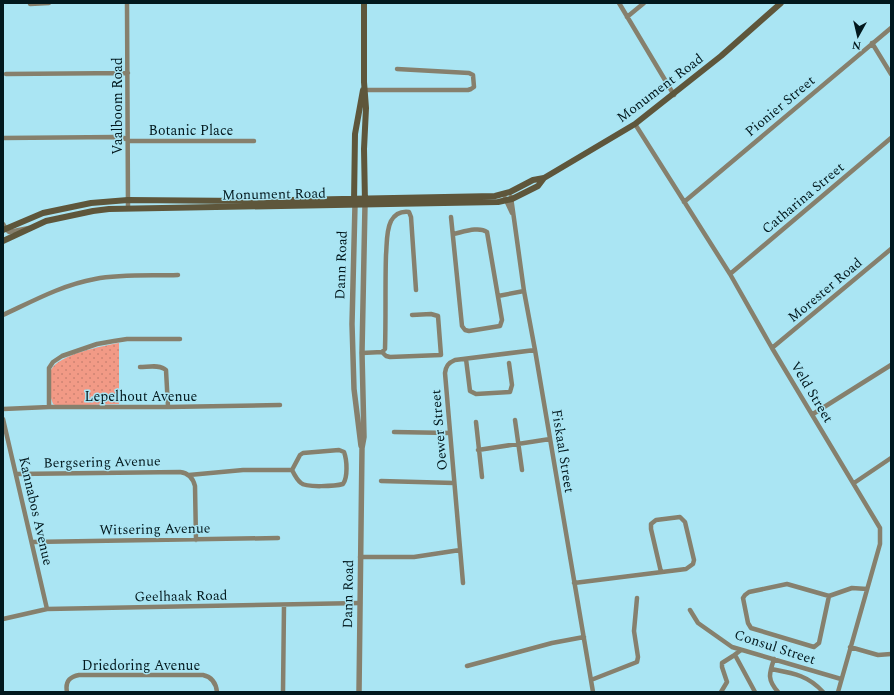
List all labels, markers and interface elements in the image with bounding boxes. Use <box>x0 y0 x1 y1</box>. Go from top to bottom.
north arrow <box>838 16 878 56</box>
text: N <box>851 36 862 54</box>
street label: Monument Road <box>612 48 708 128</box>
street label: Vaalboom Road <box>107 57 128 155</box>
street label: Pionier Street <box>740 70 820 142</box>
street label: Botanic Place <box>149 120 234 141</box>
street label: Catharina Street <box>757 157 849 239</box>
street label: Monument Road <box>222 183 326 205</box>
street label: Dann Road <box>329 230 353 300</box>
street label: Morester Road <box>783 252 867 327</box>
street label: Veld Street <box>785 357 839 427</box>
street label: Lepelhout Avenue <box>85 386 198 407</box>
street label: Oewer Street <box>425 389 453 471</box>
street label: Fiskaal Street <box>546 408 580 494</box>
street label: Bergsering Avenue <box>43 450 161 474</box>
street label: Kannabos Avenue <box>13 455 59 568</box>
street label: Witsering Avenue <box>99 518 211 540</box>
street label: Dann Road <box>337 559 359 629</box>
street label: Geelhaak Road <box>134 585 228 607</box>
street label: Consul Street <box>732 624 818 670</box>
street label: Driedoring Avenue <box>82 655 200 676</box>

